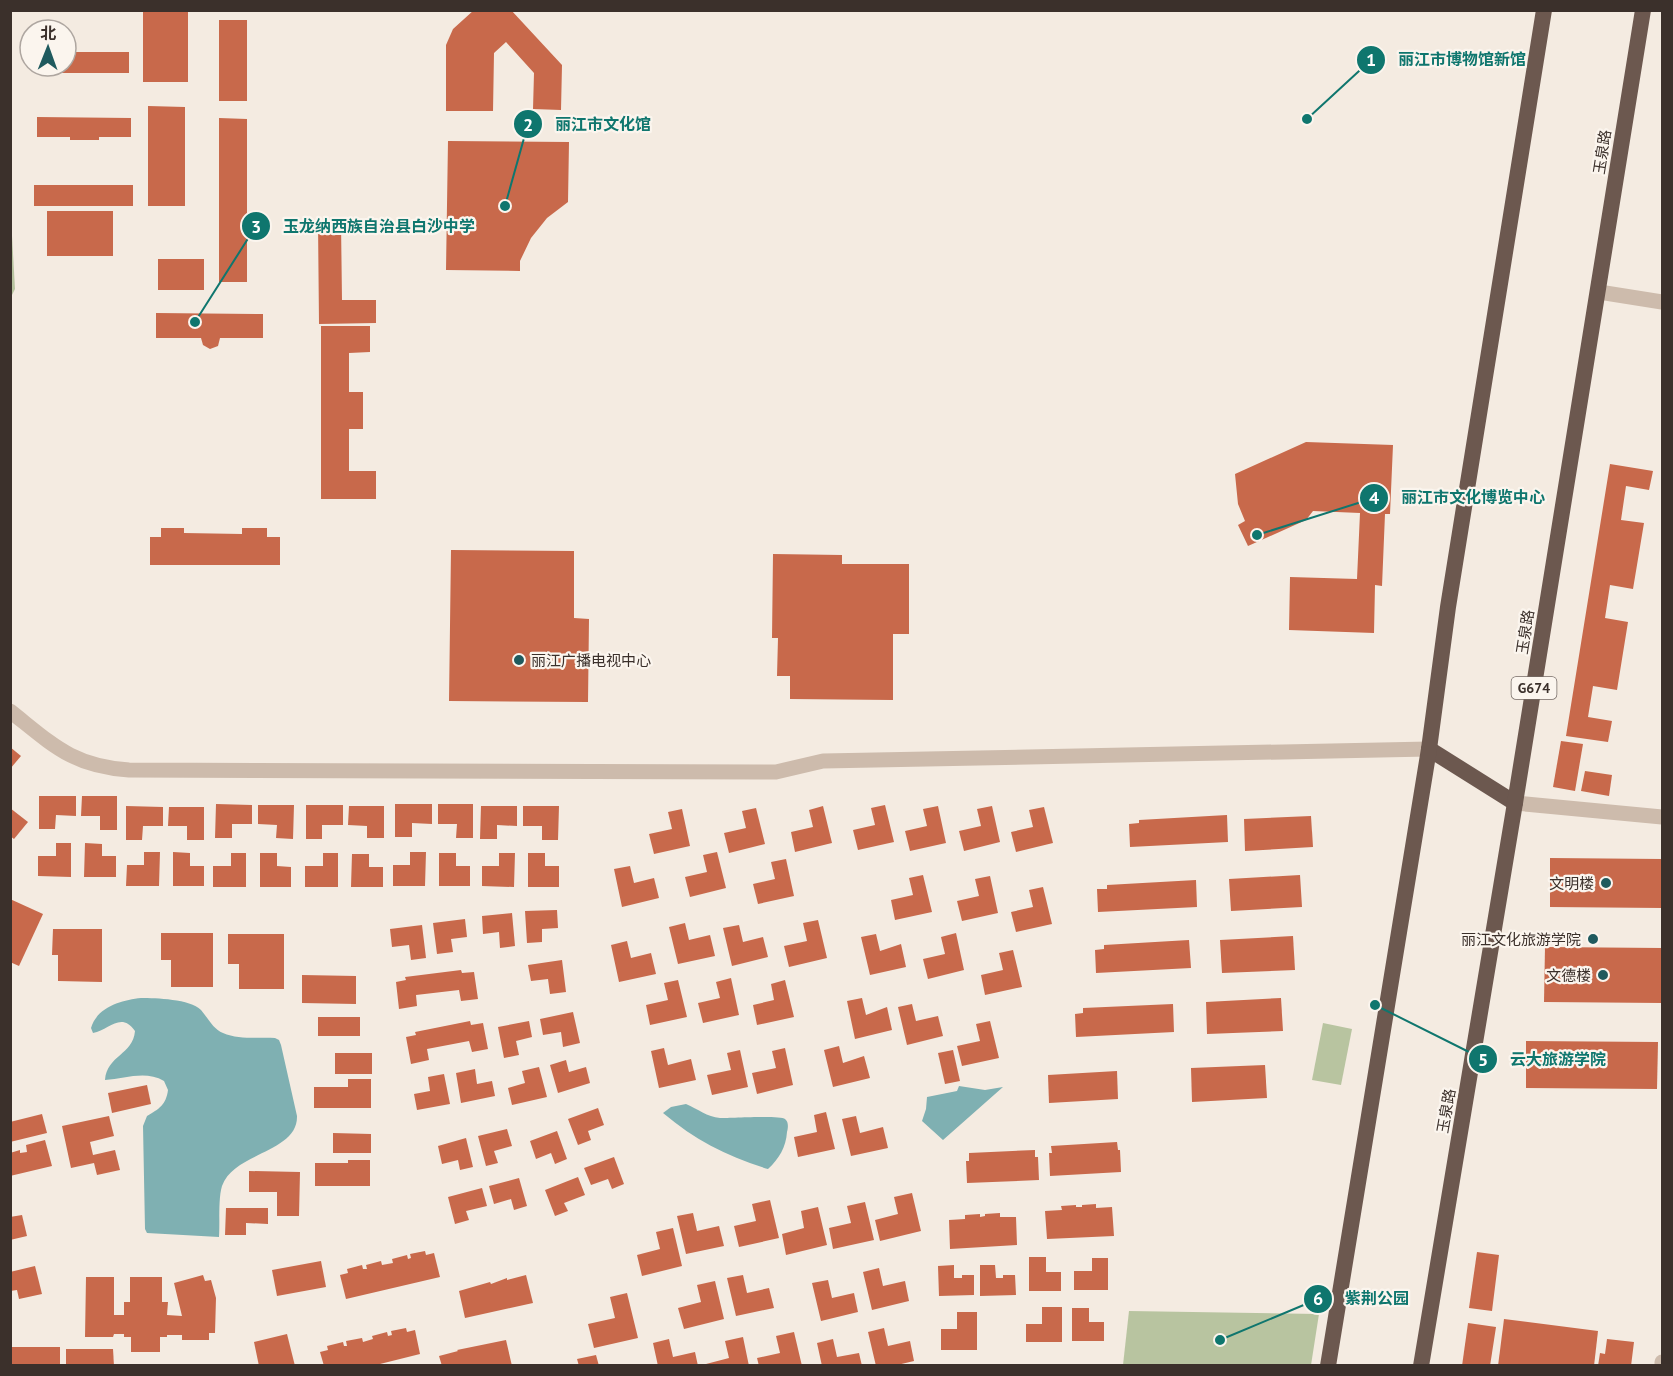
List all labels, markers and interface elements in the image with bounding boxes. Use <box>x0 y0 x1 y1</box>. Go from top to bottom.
north arrow <box>18 18 78 78</box>
text: 北 <box>40 23 56 43</box>
callout: 丽江市博物馆新馆 <box>1356 43 1538 77</box>
text: 1 <box>1366 48 1376 71</box>
text: 丽江市博物馆新馆 <box>1398 49 1526 69</box>
callout: 丽江市文化馆 <box>513 107 663 141</box>
text: 2 <box>523 113 533 136</box>
text: 丽江市文化馆 <box>555 114 651 134</box>
street label: 玉泉路 <box>1589 128 1615 176</box>
callout: 玉龙纳西族自治县白沙中学 <box>241 209 487 243</box>
text: 3 <box>251 215 261 238</box>
text: 玉龙纳西族自治县白沙中学 <box>283 216 475 236</box>
callout: 丽江市文化博览中心 <box>1359 481 1557 515</box>
text: 4 <box>1369 486 1379 509</box>
text: 丽江市文化博览中心 <box>1401 487 1545 507</box>
street label: 玉泉路 <box>1512 608 1538 656</box>
place label: 丽江广播电视中心 <box>531 651 651 670</box>
marker: 丽江广播电视中心 <box>512 653 526 667</box>
road number: G674 <box>1512 677 1556 699</box>
place label: 文明楼 <box>1549 874 1594 893</box>
marker: 文明楼 <box>1599 876 1613 890</box>
place label: 丽江文化旅游学院 <box>1461 930 1581 949</box>
marker: 丽江文化旅游学院 <box>1586 932 1600 946</box>
place label: 文德楼 <box>1546 966 1591 985</box>
marker: 文德楼 <box>1596 968 1610 982</box>
callout: 云大旅游学院 <box>1468 1042 1618 1076</box>
text: 5 <box>1478 1048 1488 1071</box>
text: 云大旅游学院 <box>1510 1049 1606 1069</box>
street label: 玉泉路 <box>1433 1087 1459 1135</box>
callout: 紫荆公园 <box>1303 1282 1421 1316</box>
text: 6 <box>1313 1287 1323 1310</box>
text: 紫荆公园 <box>1345 1288 1409 1308</box>

